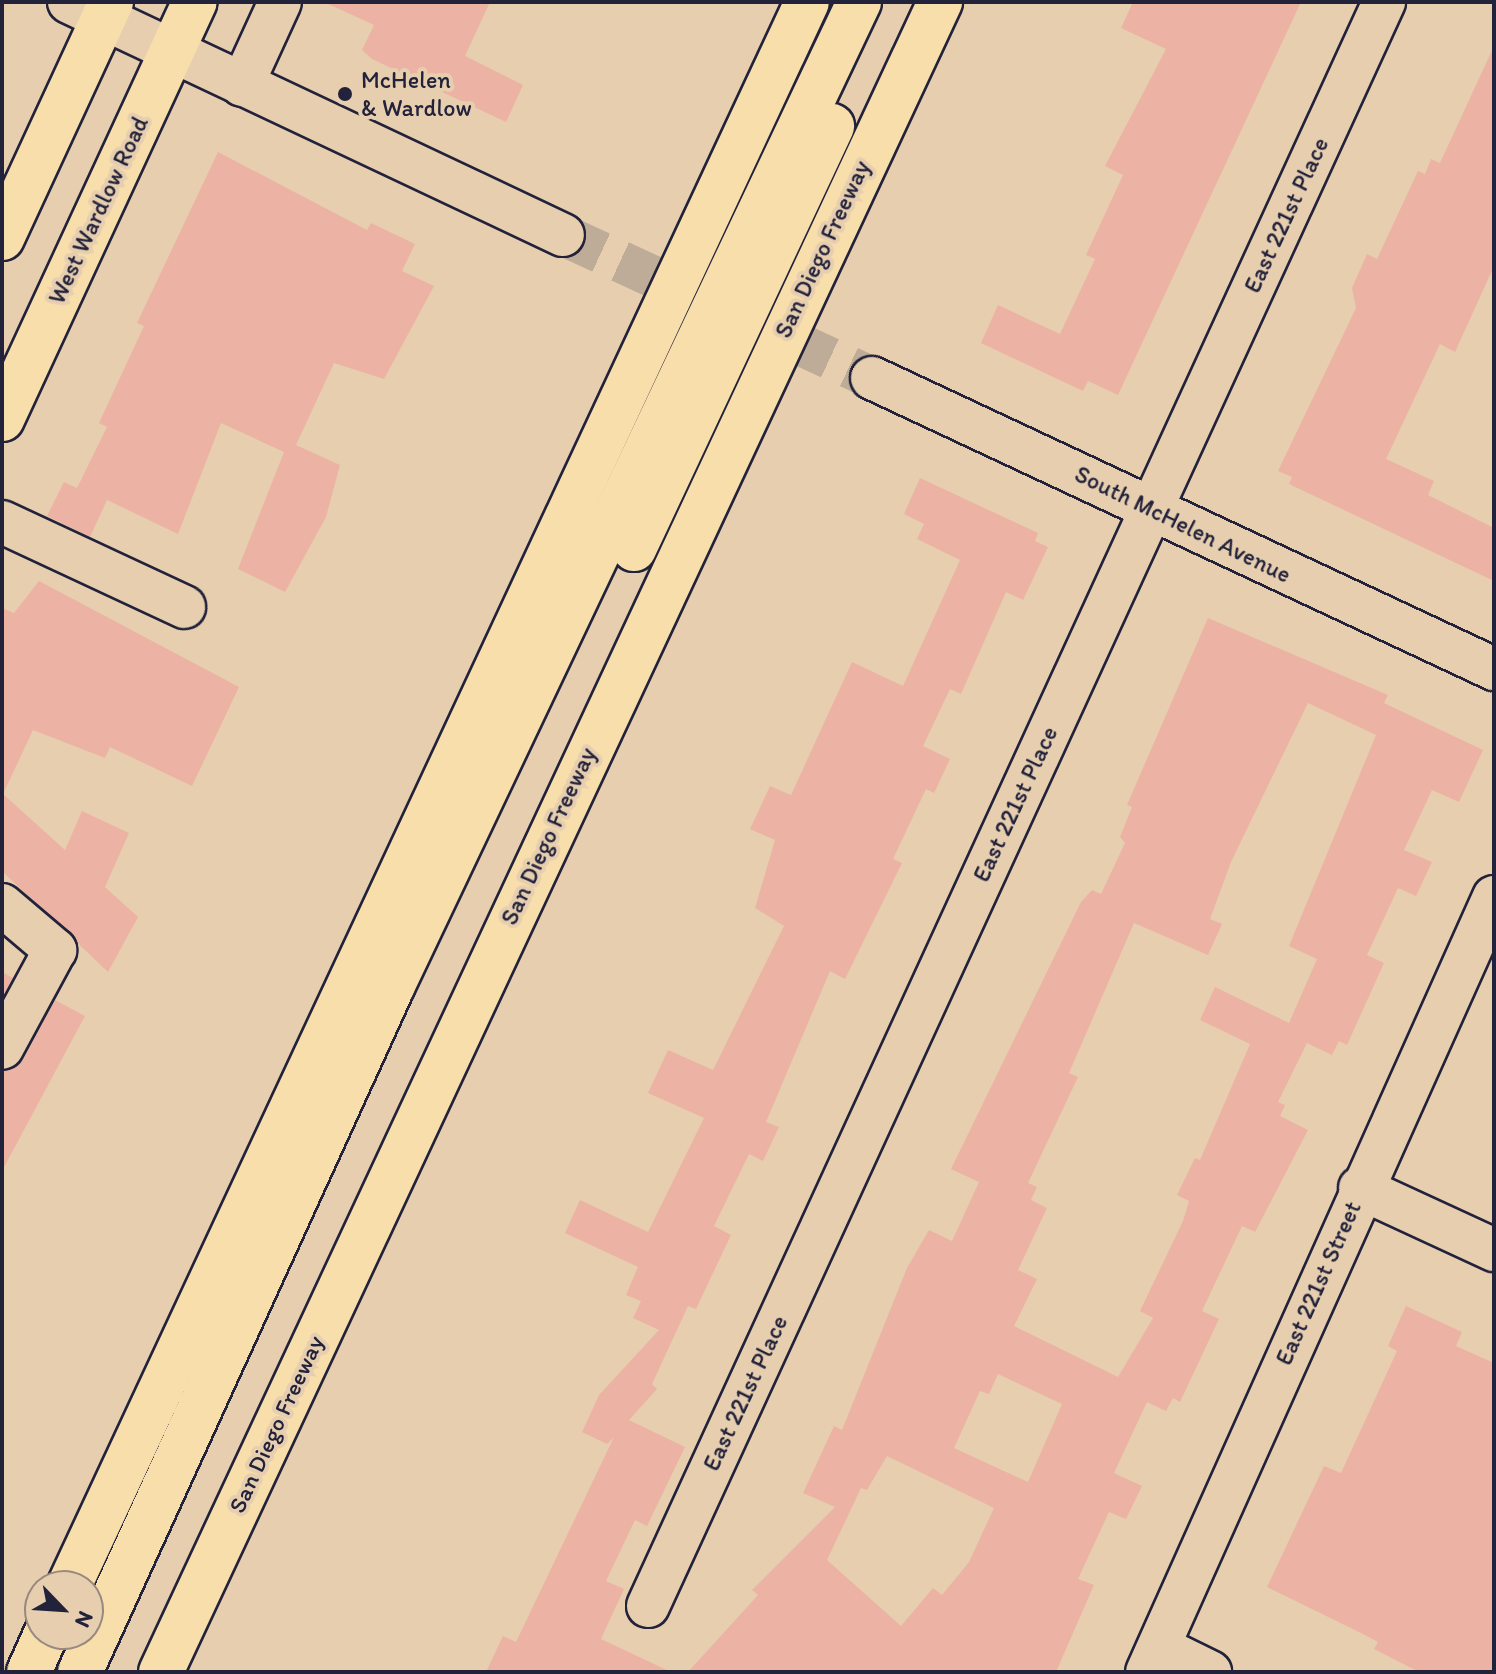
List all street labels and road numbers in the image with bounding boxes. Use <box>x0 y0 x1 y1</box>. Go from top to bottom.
street label: West Wardlow Road <box>42 112 154 308</box>
street label: East 221st Place <box>1238 133 1334 297</box>
street label: San Diego Freeway <box>768 155 876 343</box>
street label: South McHelen Avenue <box>1071 459 1295 589</box>
street label: East 221st Place <box>967 722 1063 886</box>
street label: San Diego Freeway <box>494 742 602 930</box>
street label: East 221st Street <box>1269 1197 1367 1369</box>
street label: East 221st Place <box>697 1311 793 1475</box>
street label: San Diego Freeway <box>222 1330 330 1518</box>

